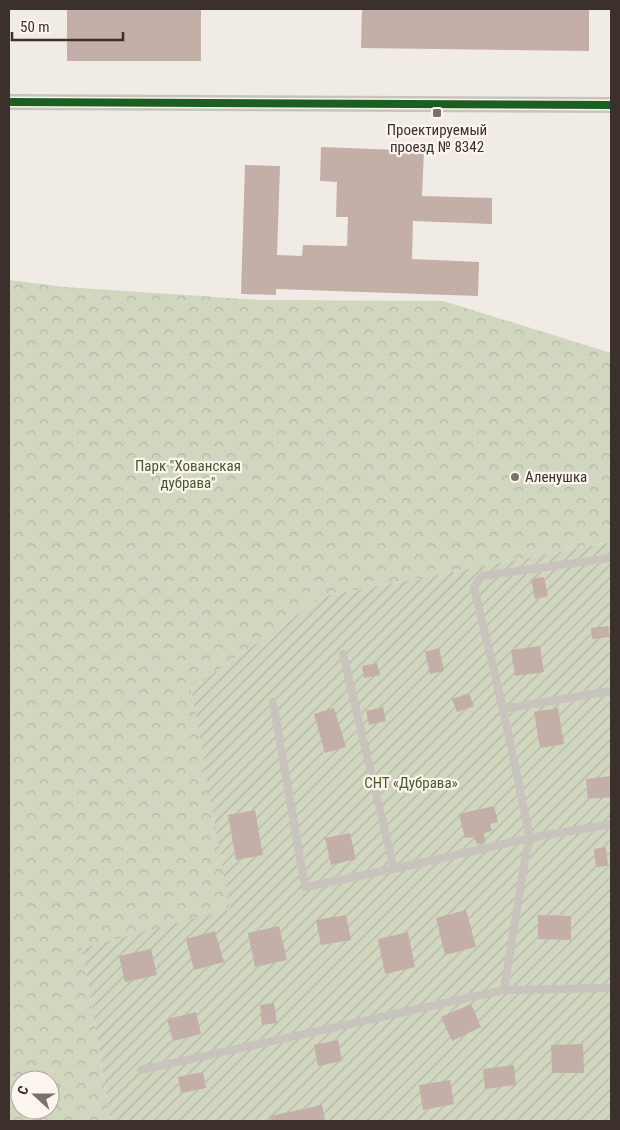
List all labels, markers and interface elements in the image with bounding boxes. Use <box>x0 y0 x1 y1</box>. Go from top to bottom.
scale bar <box>12 10 124 42</box>
text: 50 m <box>20 18 50 36</box>
marker: Проектируемый проезд № 8342 <box>431 107 443 119</box>
place label: Проектируемый проезд № 8342 <box>387 121 487 156</box>
park label: Парк "Хованская дубрава" <box>135 457 241 492</box>
place label: Аленушка <box>525 468 587 486</box>
marker: Аленушка <box>509 471 521 483</box>
park label: СНТ «Дубрава» <box>364 774 458 792</box>
north arrow <box>10 1070 60 1120</box>
text: С <box>14 1084 32 1097</box>

